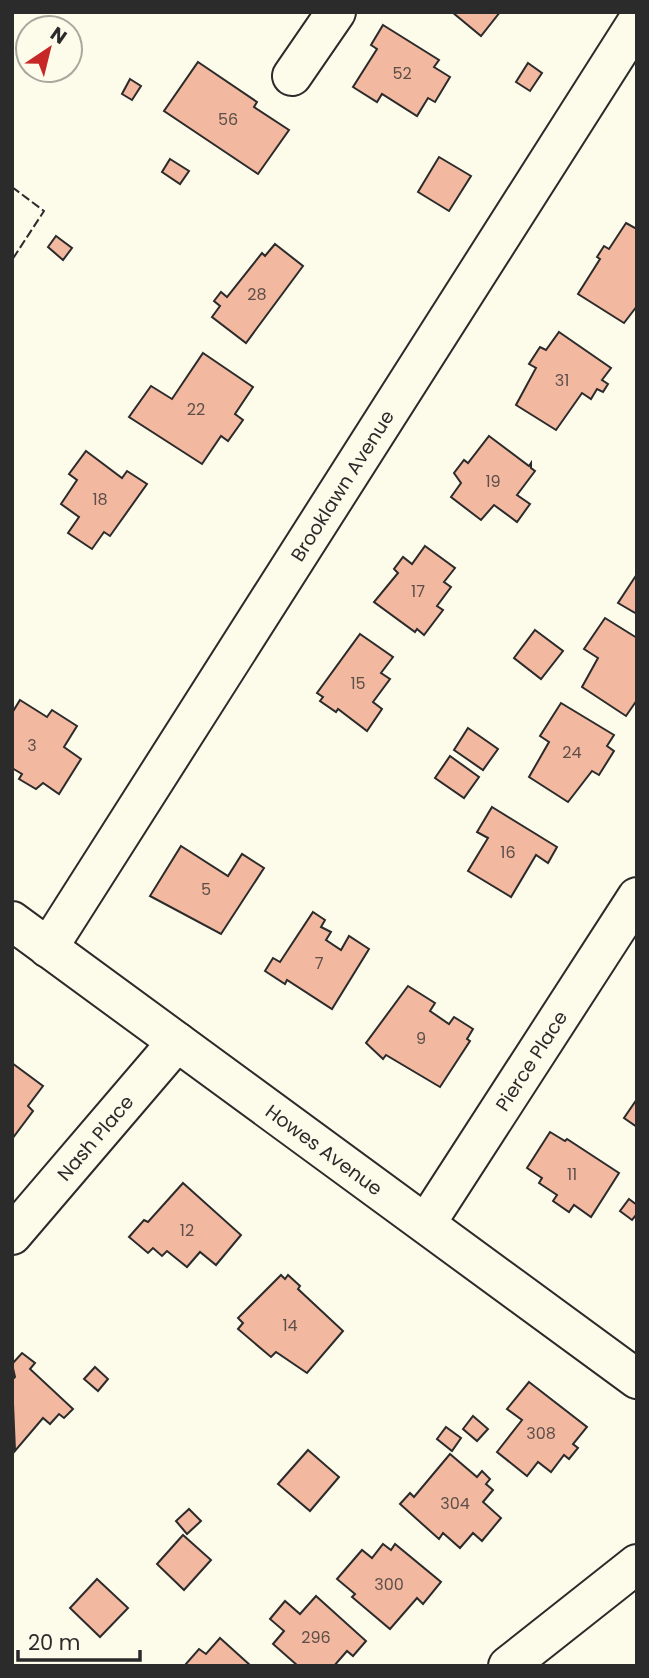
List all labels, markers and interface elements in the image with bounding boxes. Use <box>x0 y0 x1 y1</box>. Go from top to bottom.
north arrow <box>14 14 84 84</box>
text: N <box>45 20 72 51</box>
house number: 52 <box>392 62 412 85</box>
house number: 56 <box>218 108 238 131</box>
house number: 28 <box>247 283 267 306</box>
house number: 31 <box>555 369 569 392</box>
house number: 22 <box>187 398 205 421</box>
street label: Brooklawn Avenue <box>284 405 401 567</box>
house number: 19 <box>485 470 501 493</box>
house number: 18 <box>92 488 108 511</box>
house number: 17 <box>411 580 425 603</box>
house number: 15 <box>350 672 366 695</box>
house number: 3 <box>27 734 37 757</box>
house number: 24 <box>562 741 582 764</box>
house number: 16 <box>500 841 516 864</box>
house number: 5 <box>201 878 211 901</box>
house number: 7 <box>315 952 324 975</box>
street label: Pierce Place <box>489 1005 574 1117</box>
house number: 9 <box>416 1027 426 1050</box>
street label: Nash Place <box>51 1089 140 1187</box>
street label: Howes Avenue <box>260 1098 388 1202</box>
house number: 11 <box>567 1163 577 1186</box>
house number: 12 <box>180 1219 194 1242</box>
house number: 14 <box>282 1314 298 1337</box>
house number: 308 <box>526 1422 556 1445</box>
house number: 304 <box>440 1492 470 1515</box>
house number: 300 <box>374 1573 404 1596</box>
scale bar <box>18 1618 140 1662</box>
house number: 296 <box>301 1626 331 1649</box>
text: 20 m <box>28 1628 81 1657</box>

